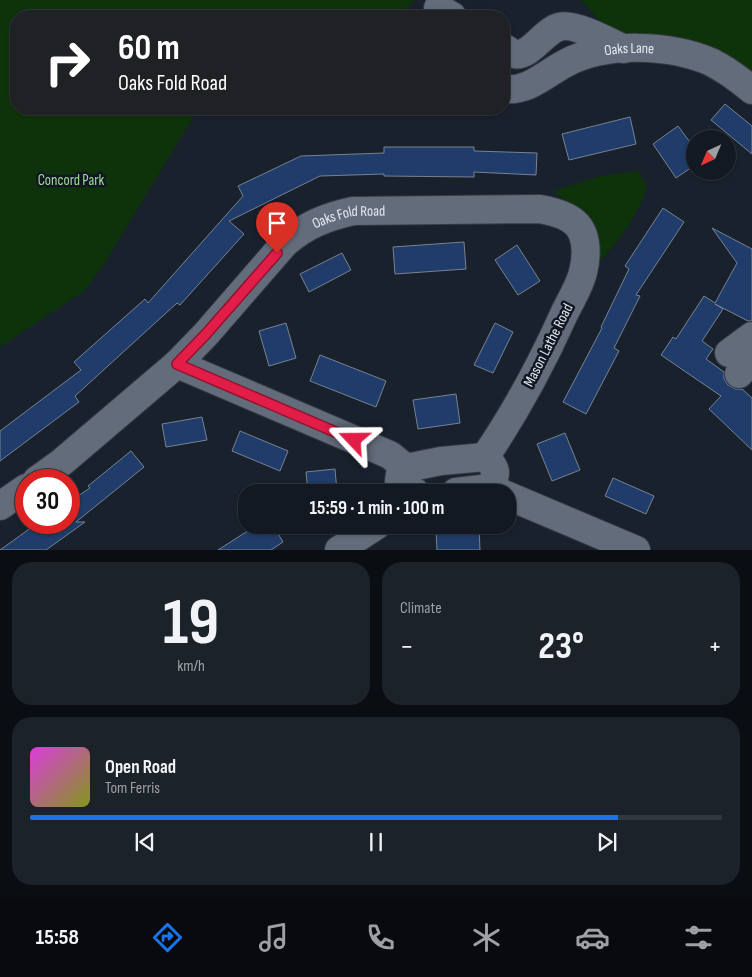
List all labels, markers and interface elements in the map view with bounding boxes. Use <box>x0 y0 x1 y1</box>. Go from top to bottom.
text: 60 m <box>118 27 180 70</box>
icon: right <box>35 30 100 95</box>
street label: Oaks Lane <box>603 39 655 60</box>
text: Oaks Fold Road <box>118 70 227 97</box>
north arrow <box>686 130 736 180</box>
map controls <box>686 130 736 180</box>
park label: Concord Park <box>38 171 105 190</box>
pin <box>256 202 298 253</box>
street label: Oaks Fold Road <box>309 202 385 233</box>
icon: arrive <box>263 209 291 237</box>
street label: Mason Lathe Road <box>519 300 578 390</box>
position arrow <box>327 413 379 465</box>
speed limit sign: 30 <box>15 469 80 534</box>
text: 15:59 · 1 min · 100 m <box>310 497 444 520</box>
text: 19 <box>163 585 219 663</box>
text: Climate <box>400 599 442 618</box>
text: 23° <box>538 624 584 669</box>
text: − <box>400 630 414 663</box>
text: + <box>708 630 722 663</box>
text: km/h <box>177 657 205 676</box>
text: Open Road <box>105 756 176 779</box>
text: Tom Ferris <box>105 779 160 798</box>
icon: previous <box>131 828 159 856</box>
icon: pause <box>362 828 390 856</box>
icon: next <box>593 828 621 856</box>
icon: directions <box>150 920 185 955</box>
icon: music <box>256 920 291 955</box>
icon: phone <box>363 920 398 955</box>
icon: climate <box>469 920 504 955</box>
icon: car <box>575 920 610 955</box>
icon: filters <box>681 920 716 955</box>
text: 15:58 <box>36 924 79 951</box>

